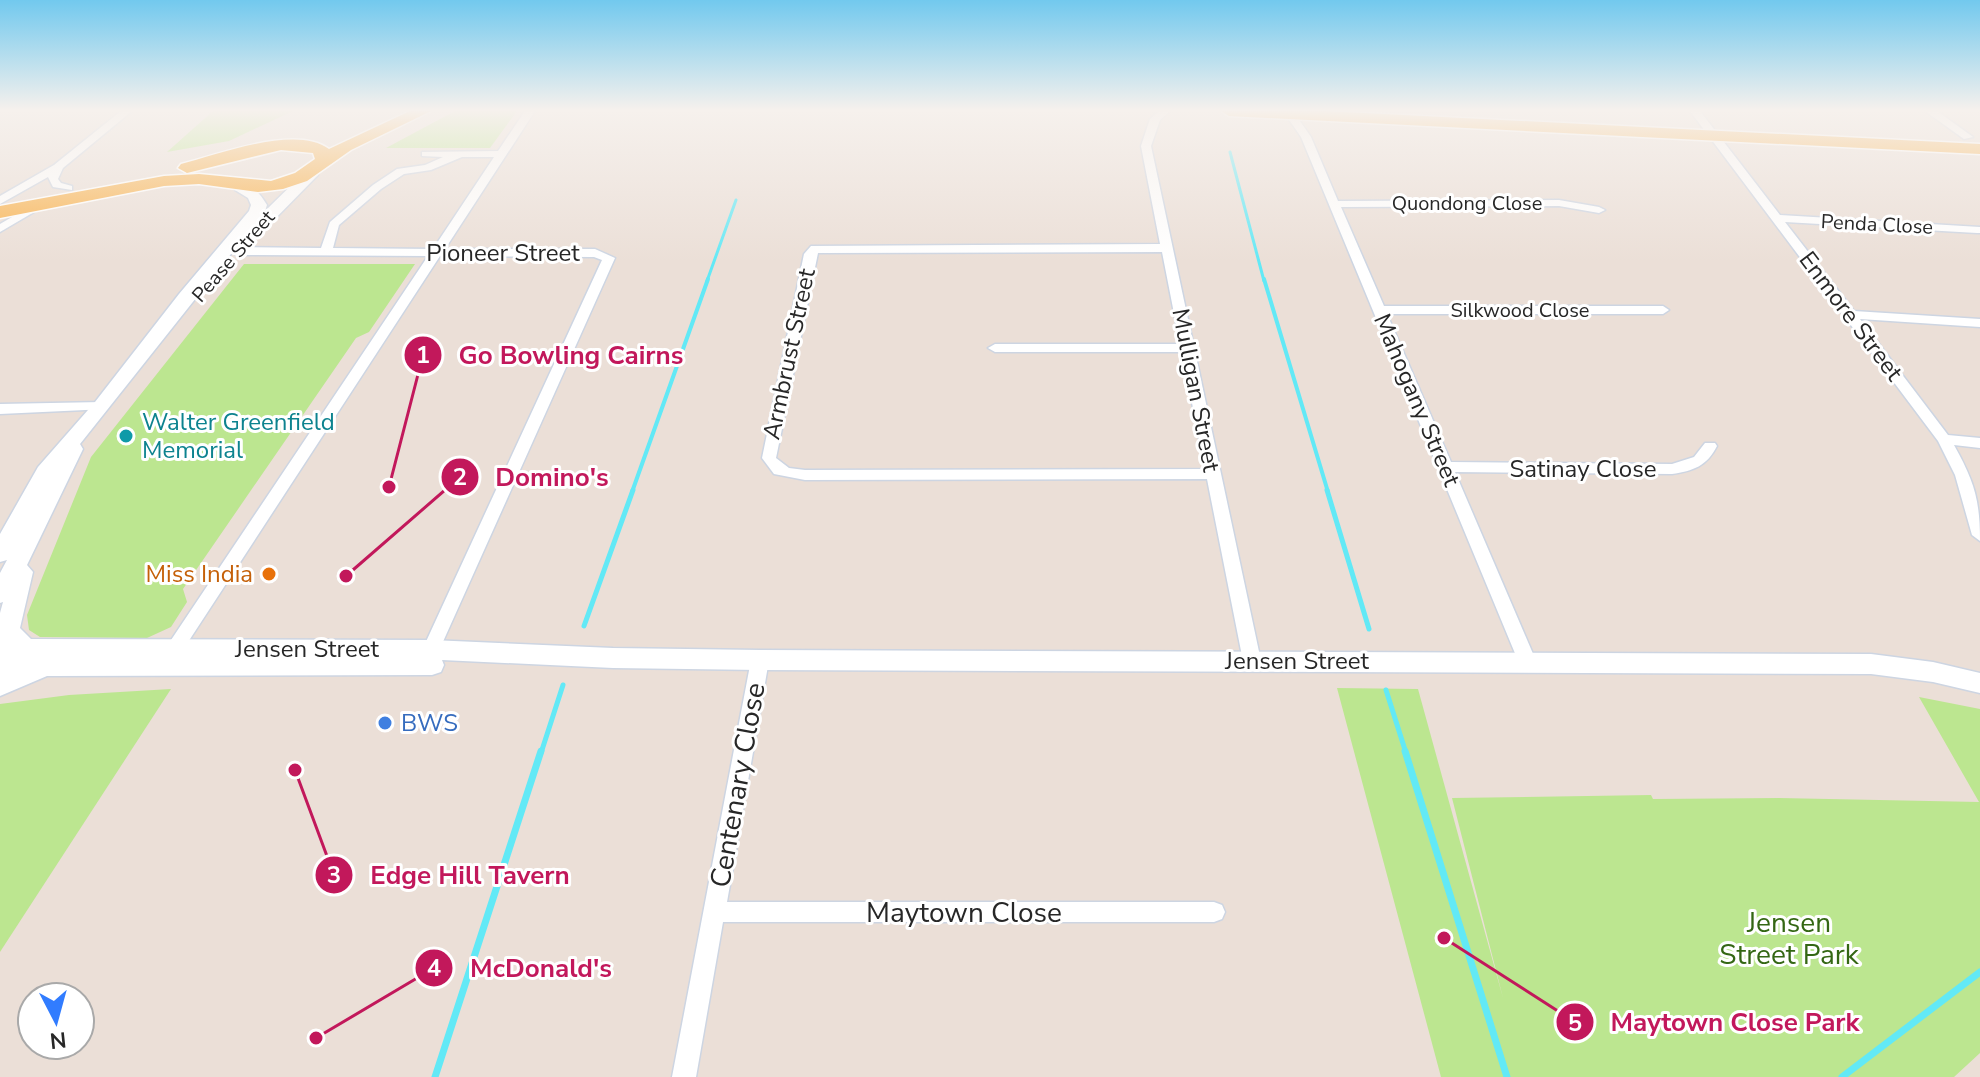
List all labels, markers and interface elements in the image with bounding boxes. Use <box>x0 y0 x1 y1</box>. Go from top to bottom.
street label: Quondong Close <box>1392 190 1542 217</box>
street label: Pease Street <box>186 204 281 308</box>
street label: Penda Close <box>1820 208 1934 241</box>
street label: Pioneer Street <box>426 237 580 269</box>
street label: Enmore Street <box>1792 245 1911 388</box>
street label: Armbrust Street <box>755 265 823 443</box>
street label: Silkwood Close <box>1451 297 1589 324</box>
street label: Mulligan Street <box>1164 306 1228 475</box>
street label: Mahogany Street <box>1366 309 1468 492</box>
callout: Go Bowling Cairns <box>403 330 700 380</box>
text: Go Bowling Cairns <box>459 338 683 373</box>
text: 1 <box>416 339 430 371</box>
place label: Walter Greenfield Memorial <box>142 406 335 466</box>
marker: Walter Greenfield Memorial <box>117 427 135 445</box>
callout: Domino's <box>440 452 625 502</box>
street label: Satinay Close <box>1510 453 1656 485</box>
text: Domino's <box>495 460 609 495</box>
text: 2 <box>453 461 467 493</box>
place label: Miss India <box>146 558 253 590</box>
marker: Miss India <box>260 565 278 583</box>
street label: Jensen Street <box>234 633 379 665</box>
street label: Jensen Street <box>1224 645 1369 677</box>
street label: Centenary Close <box>701 680 775 891</box>
place label: BWS <box>401 707 458 739</box>
marker: BWS <box>376 714 394 732</box>
callout: Edge Hill Tavern <box>314 850 585 900</box>
text: Edge Hill Tavern <box>370 858 570 893</box>
text: 3 <box>327 859 341 891</box>
street label: Maytown Close <box>866 894 1062 932</box>
park label: Jensen Street Park <box>1719 904 1860 974</box>
callout: McDonald's <box>414 943 627 993</box>
text: McDonald's <box>470 951 612 986</box>
text: 4 <box>427 952 441 984</box>
north arrow <box>16 981 96 1061</box>
callout: Maytown Close Park <box>1555 997 1876 1047</box>
text: Maytown Close Park <box>1610 1005 1861 1040</box>
text: 5 <box>1568 1007 1582 1039</box>
text: N <box>48 1024 68 1056</box>

